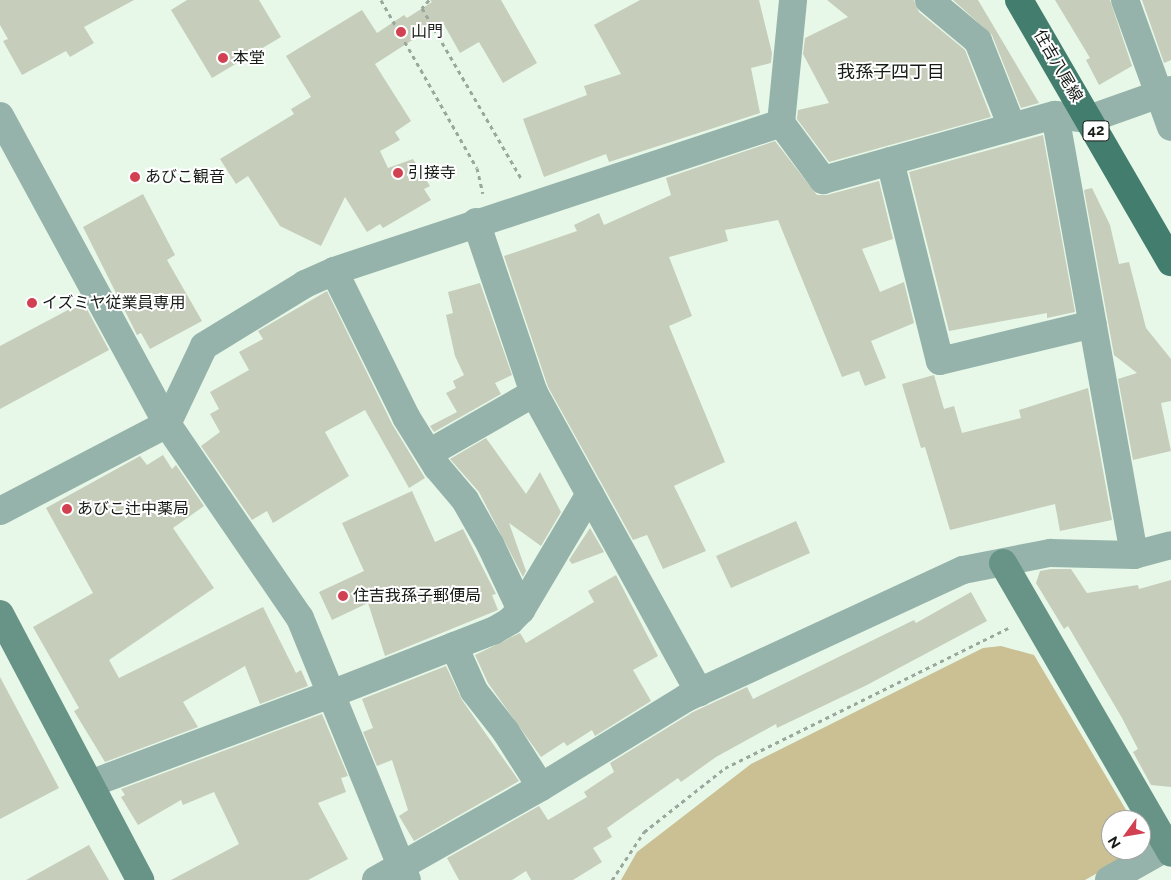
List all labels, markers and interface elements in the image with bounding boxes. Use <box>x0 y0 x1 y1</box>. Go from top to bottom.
place label: 山門 <box>411 22 443 42</box>
marker: 山門 <box>395 26 407 38</box>
street label: 住吉八尾線 <box>1030 27 1086 105</box>
place label: 本堂 <box>233 48 265 68</box>
marker: 本堂 <box>217 52 229 64</box>
district label: 我孫子四丁目 <box>837 61 945 83</box>
road number: 42 <box>1082 118 1110 144</box>
place label: 引接寺 <box>408 163 456 183</box>
place label: あびこ観音 <box>145 167 225 187</box>
marker: 引接寺 <box>392 167 404 179</box>
marker: あびこ観音 <box>129 171 141 183</box>
place label: イズミヤ従業員専用 <box>42 293 186 313</box>
marker: イズミヤ従業員専用 <box>26 297 38 309</box>
place label: あびこ辻中薬局 <box>77 499 189 519</box>
marker: あびこ辻中薬局 <box>61 503 73 515</box>
place label: 住吉我孫子郵便局 <box>353 586 481 606</box>
marker: 住吉我孫子郵便局 <box>337 590 349 602</box>
north arrow <box>1101 810 1151 860</box>
text: N <box>1105 834 1124 851</box>

